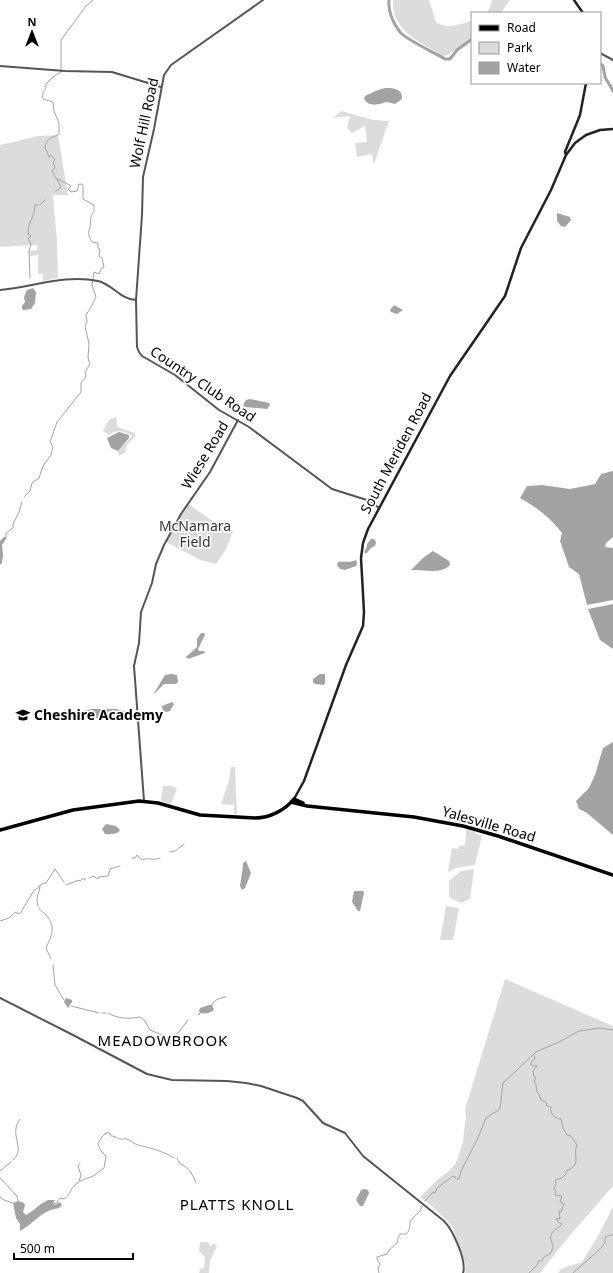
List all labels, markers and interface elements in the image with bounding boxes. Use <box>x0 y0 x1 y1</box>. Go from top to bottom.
north arrow <box>12 12 52 52</box>
legend <box>471 12 601 84</box>
text: N <box>28 14 36 29</box>
text: Road <box>507 19 536 36</box>
text: Park <box>507 39 533 56</box>
text: Water <box>507 59 541 76</box>
street label: Wolf Hill Road <box>125 76 162 170</box>
street label: Country Club Road <box>147 341 260 426</box>
street label: South Meriden Road <box>356 389 436 517</box>
street label: Wiese Road <box>177 417 232 492</box>
park label: McNamara Field <box>159 516 231 551</box>
place label: Cheshire Academy <box>34 705 163 724</box>
school or university icon: Cheshire Academy <box>15 707 31 723</box>
street label: Yalesville Road <box>440 801 538 846</box>
district label: MEADOWBROOK <box>98 1030 228 1050</box>
district label: PLATTS KNOLL <box>180 1194 294 1214</box>
scale bar <box>14 1235 133 1261</box>
text: 500 m <box>20 1240 55 1257</box>

